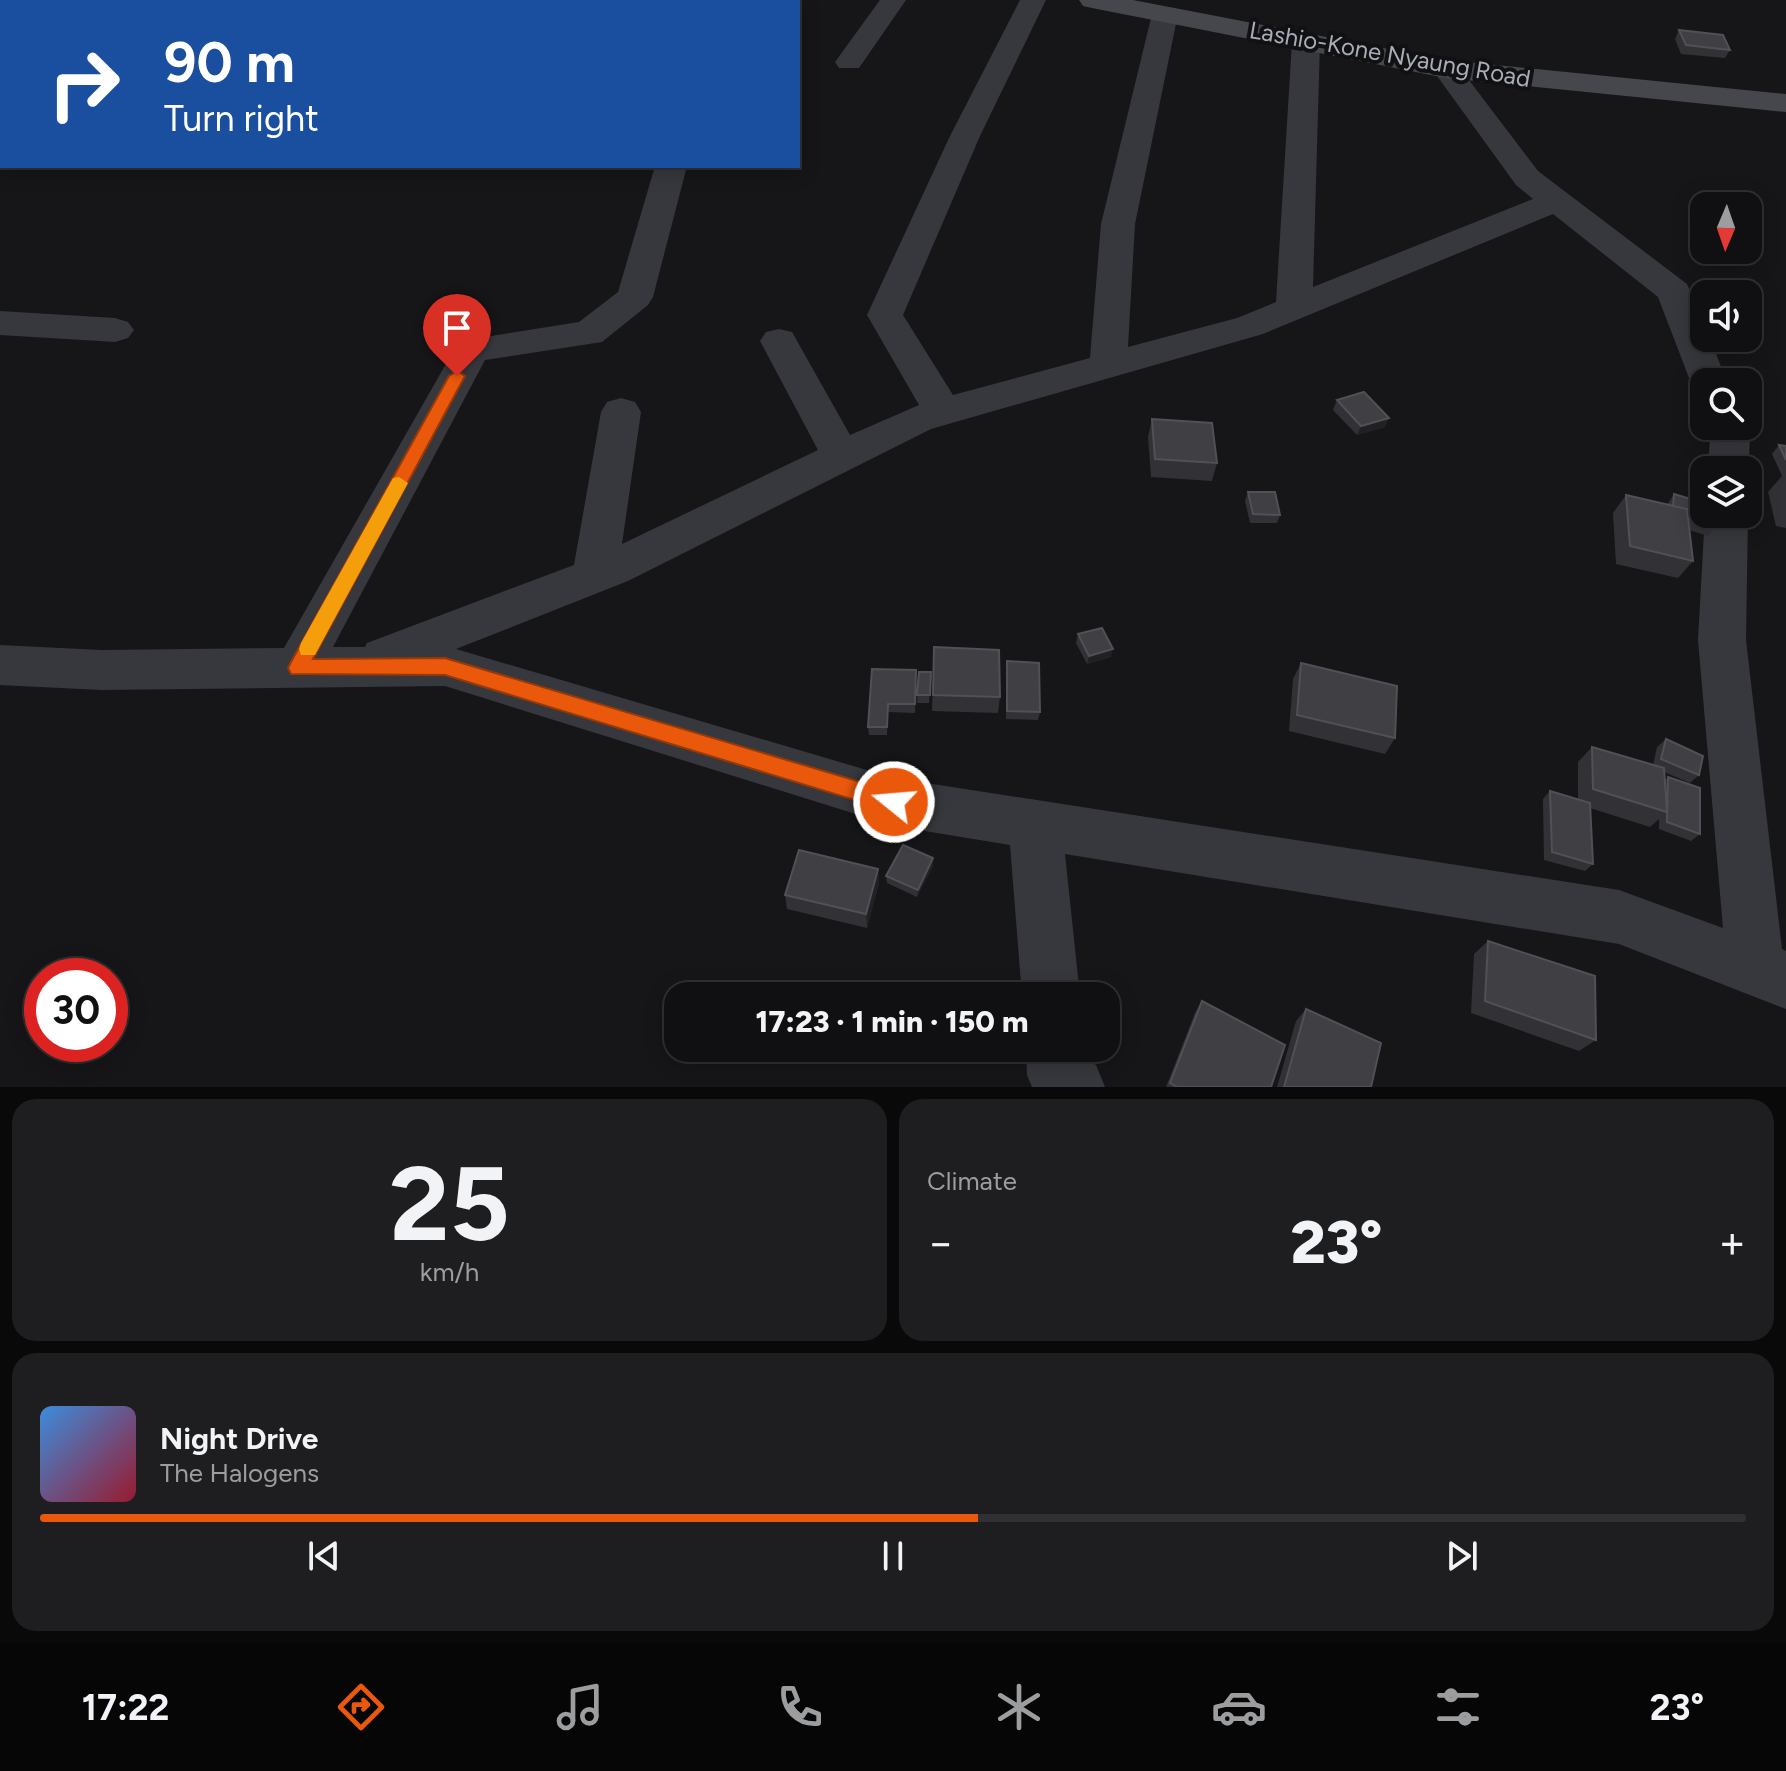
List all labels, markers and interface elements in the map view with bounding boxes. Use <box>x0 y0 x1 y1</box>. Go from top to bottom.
street label: Lashio-Kone Nyaung Road <box>1247 15 1533 93</box>
text: 90 m <box>164 29 295 96</box>
icon: right <box>32 32 136 136</box>
text: Turn right <box>164 97 319 140</box>
north arrow <box>1690 192 1762 264</box>
map controls <box>1690 192 1762 528</box>
button: sound <box>1690 280 1762 352</box>
pin <box>423 294 491 376</box>
icon: arrive <box>435 306 479 350</box>
button: search <box>1690 368 1762 440</box>
button: layers <box>1690 456 1762 528</box>
position arrow <box>852 760 936 844</box>
speed limit sign: 30 <box>24 958 128 1062</box>
text: 17:23 · 1 min · 150 m <box>756 1003 1028 1040</box>
text: 25 <box>389 1141 510 1266</box>
text: Climate <box>927 1165 1017 1197</box>
text: 23° <box>1291 1206 1382 1278</box>
text: − <box>927 1216 954 1269</box>
text: + <box>1719 1216 1746 1269</box>
text: km/h <box>420 1256 479 1288</box>
text: Night Drive <box>160 1420 318 1457</box>
text: The Halogens <box>160 1457 319 1489</box>
icon: previous <box>302 1534 346 1578</box>
icon: pause <box>871 1534 915 1578</box>
icon: next <box>1440 1534 1484 1578</box>
icon: directions <box>333 1679 389 1735</box>
icon: music <box>552 1679 608 1735</box>
icon: phone <box>772 1679 828 1735</box>
icon: climate <box>991 1679 1047 1735</box>
icon: car <box>1211 1679 1267 1735</box>
icon: filters <box>1430 1679 1486 1735</box>
text: 17:22 <box>82 1686 169 1729</box>
text: 23° <box>1650 1686 1704 1729</box>

